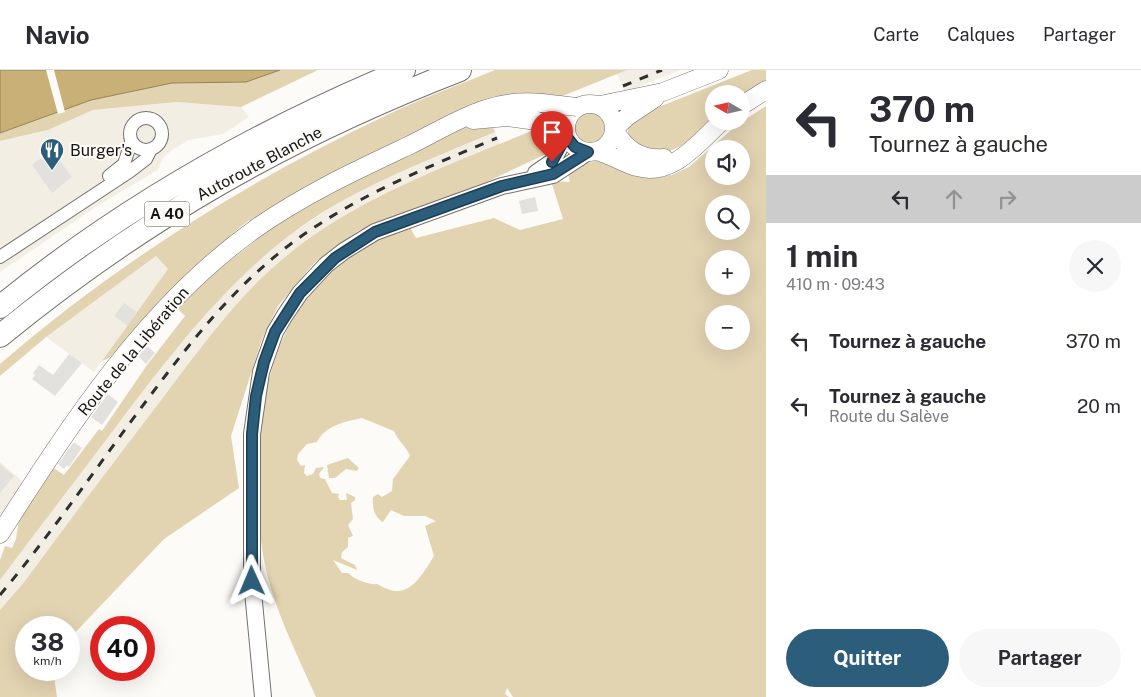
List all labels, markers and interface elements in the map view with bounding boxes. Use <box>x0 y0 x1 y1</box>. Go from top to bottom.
text: Navio <box>25 21 90 49</box>
text: Carte <box>873 24 919 45</box>
text: Calques <box>947 24 1015 45</box>
text: Partager <box>1043 24 1116 45</box>
north arrow <box>705 85 750 130</box>
map controls <box>705 85 750 350</box>
text: 370 m <box>869 89 975 130</box>
icon: left <box>786 90 851 155</box>
pin <box>531 111 573 162</box>
icon: arrive <box>538 118 566 146</box>
street label: Autoroute Blanche <box>193 122 325 205</box>
text: Tournez à gauche <box>869 131 1048 157</box>
restaurant icon: Burger's <box>39 137 65 171</box>
button: sound <box>705 140 750 185</box>
place label: Burger's <box>70 141 132 160</box>
icon: left <box>887 185 915 213</box>
icon: ahead <box>940 185 968 213</box>
icon: right <box>993 185 1021 213</box>
button: search <box>705 195 750 240</box>
road number: A 40 <box>144 202 190 226</box>
text: 1 min <box>786 238 858 274</box>
button: close <box>1069 240 1121 292</box>
button: + <box>705 250 750 295</box>
text: 410 m · 09:43 <box>786 275 885 294</box>
street label: Route de la Libération <box>74 283 193 420</box>
button: − <box>705 305 750 350</box>
icon: left <box>786 327 814 355</box>
text: Tournez à gauche <box>829 330 986 352</box>
text: 370 m <box>1066 330 1121 352</box>
text: Tournez à gauche <box>829 385 986 407</box>
icon: left <box>786 392 814 420</box>
text: 20 m <box>1077 395 1121 417</box>
text: Route du Salève <box>829 407 949 426</box>
position arrow <box>225 554 277 606</box>
speed limit sign: 40 <box>90 616 155 681</box>
text: 38 <box>31 627 64 657</box>
button: Quitter <box>786 629 949 687</box>
button: Partager <box>959 629 1121 687</box>
text: km/h <box>33 654 62 668</box>

